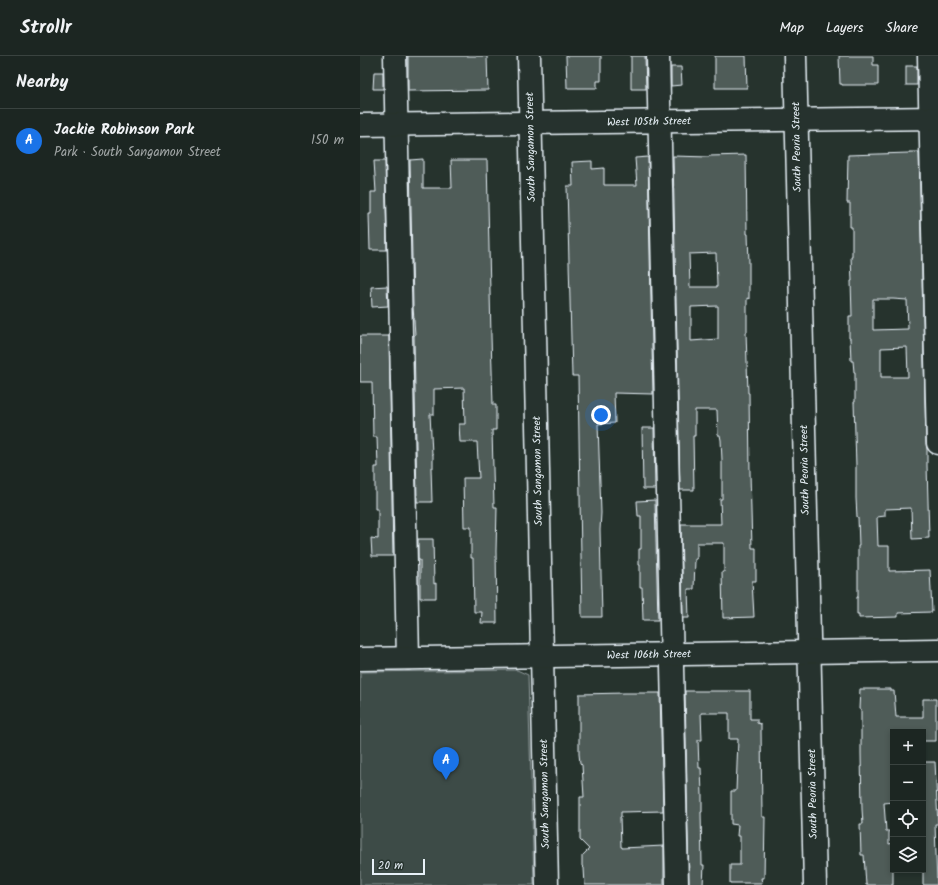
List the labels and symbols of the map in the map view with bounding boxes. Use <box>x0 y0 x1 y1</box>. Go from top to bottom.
street label: South Sangamon Street <box>521 91 541 202</box>
street label: South Peoria Street <box>787 101 807 192</box>
street label: West 105th Street <box>607 112 692 132</box>
your location <box>591 405 611 425</box>
street label: South Sangamon Street <box>528 415 548 526</box>
street label: South Peoria Street <box>795 424 815 515</box>
street label: West 106th Street <box>607 645 692 665</box>
street label: South Sangamon Street <box>535 738 555 849</box>
pin: A <box>433 747 459 780</box>
street label: South Peoria Street <box>803 748 823 839</box>
scale bar <box>372 857 425 876</box>

